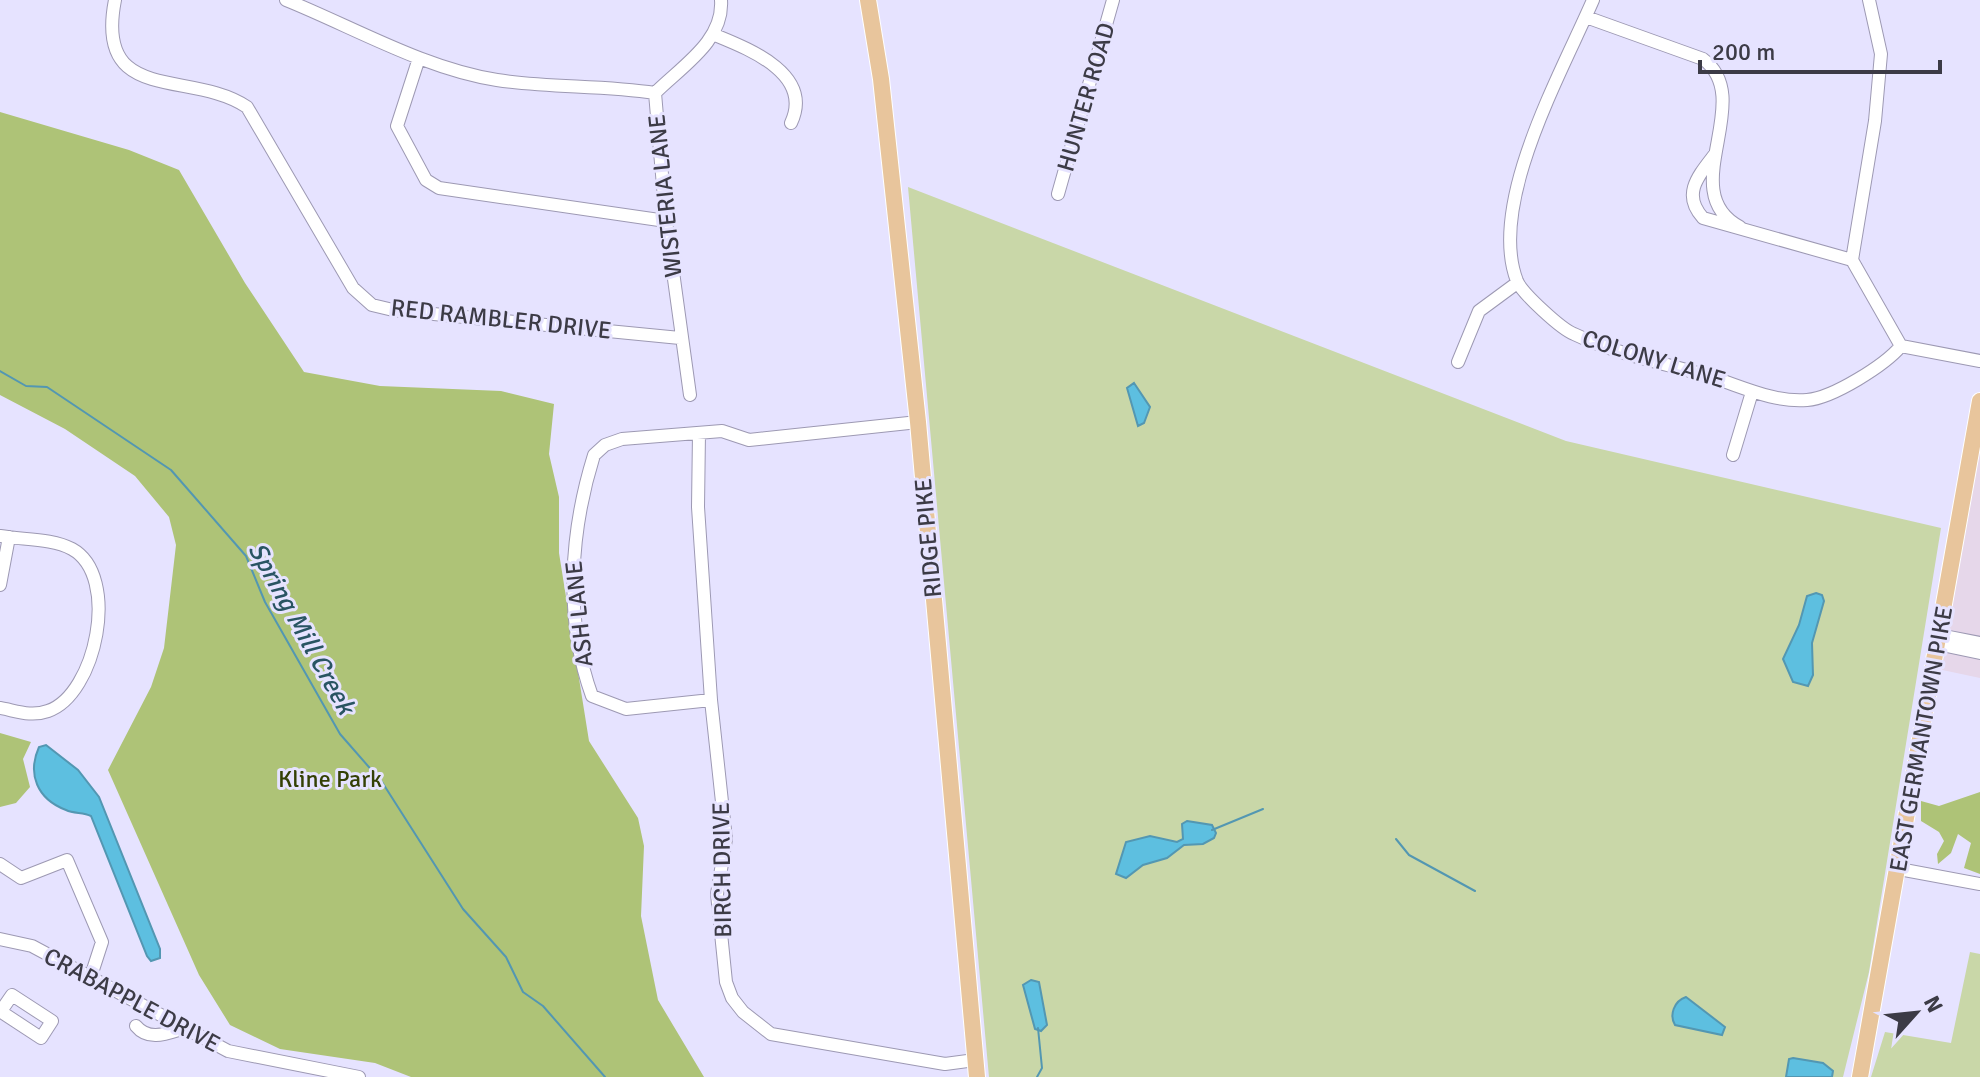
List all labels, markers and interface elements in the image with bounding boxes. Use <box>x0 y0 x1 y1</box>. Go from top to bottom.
street label: HUNTER ROAD <box>1050 19 1122 175</box>
scale bar <box>1700 24 1940 74</box>
text: 200 m <box>1712 37 1775 67</box>
street label: WISTERIA LANE <box>642 113 688 279</box>
street label: RED RAMBLER DRIVE <box>389 292 613 346</box>
street label: COLONY LANE <box>1579 323 1729 395</box>
street label: RIDGE PIKE <box>908 477 948 599</box>
water label: Spring Mill Creek <box>241 537 362 722</box>
street label: ASH LANE <box>559 560 599 668</box>
street label: EAST GERMANTOWN PIKE <box>1883 604 1959 874</box>
park label: Kline Park <box>278 764 382 794</box>
street label: BIRCH DRIVE <box>706 802 738 938</box>
street label: CRABAPPLE DRIVE <box>39 941 225 1059</box>
north arrow <box>1876 973 1956 1053</box>
text: N <box>1918 991 1949 1017</box>

